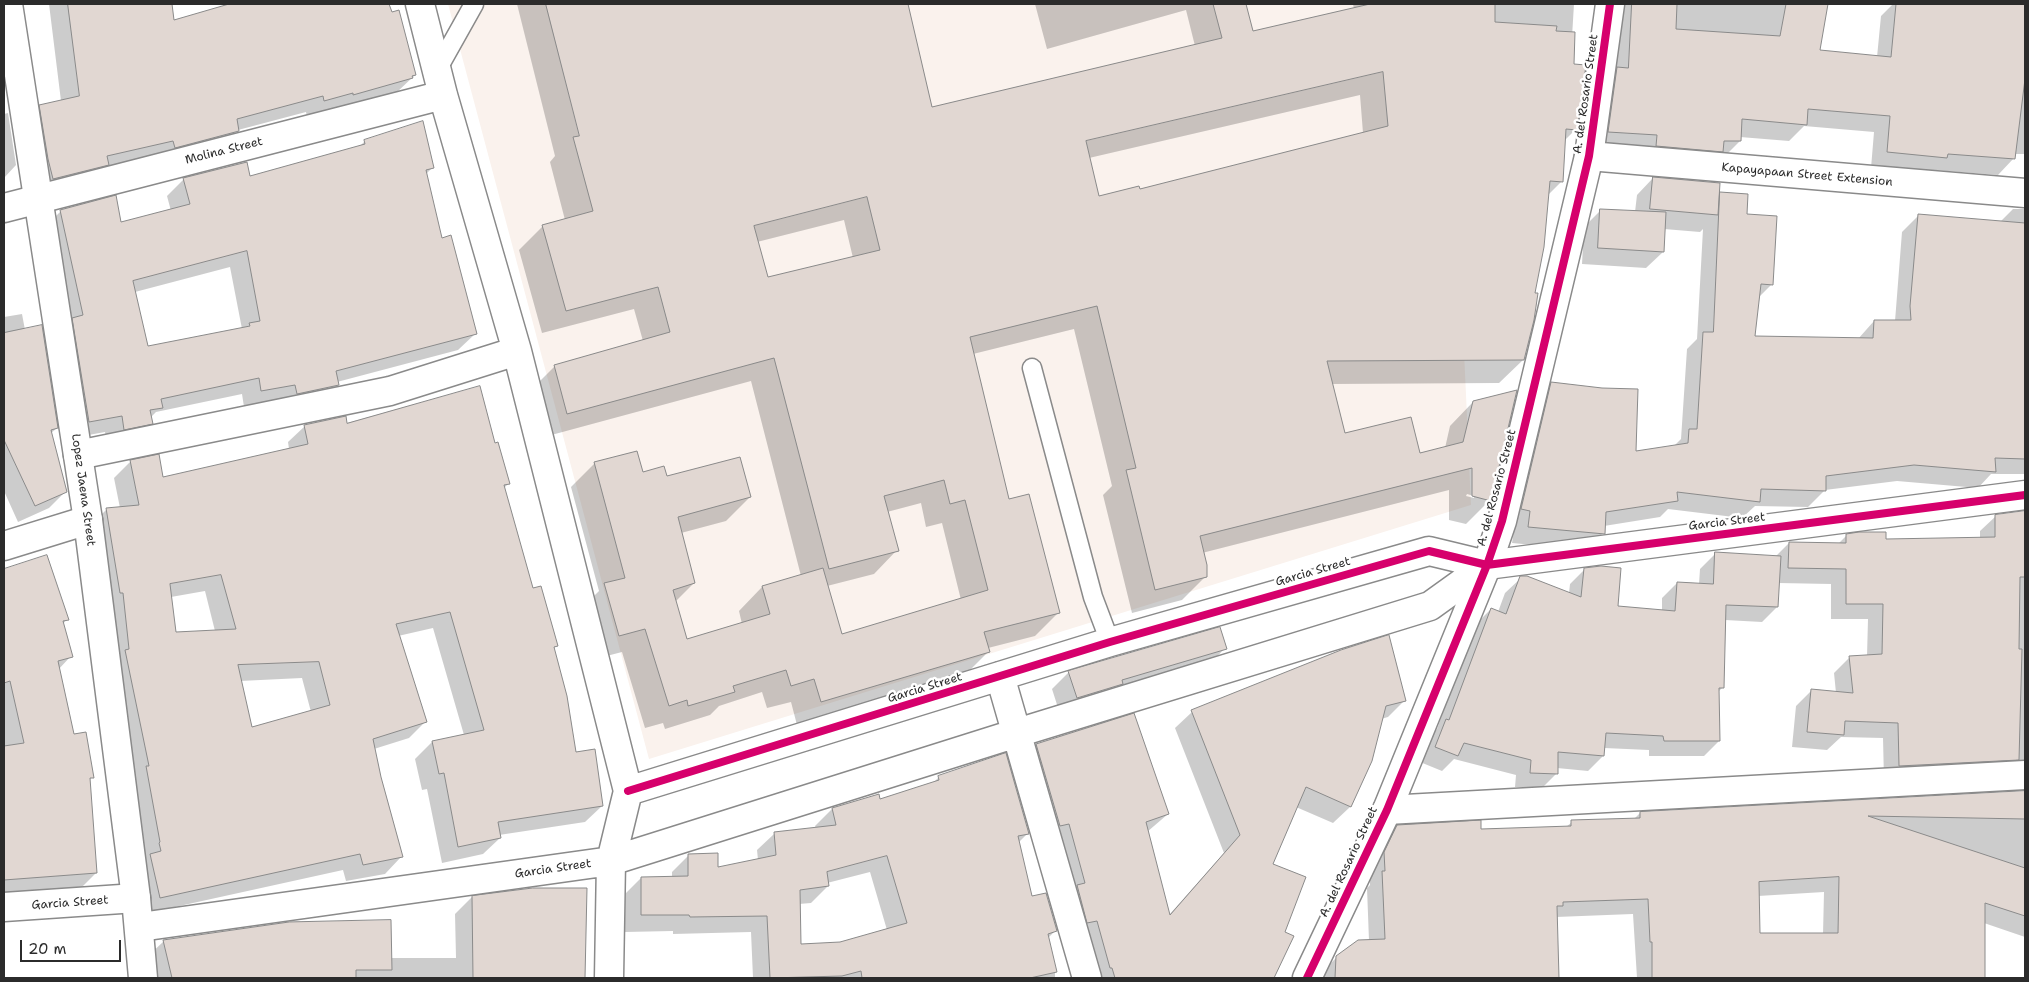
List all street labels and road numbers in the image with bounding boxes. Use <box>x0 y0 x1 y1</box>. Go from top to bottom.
street label: A. del Rosario Street <box>1570 33 1602 155</box>
street label: Molina Street <box>184 134 264 168</box>
street label: Kapayapaan Street Extension <box>1721 160 1893 190</box>
street label: A. del Rosario Street <box>1474 428 1520 548</box>
street label: Lopez Jaena Street <box>68 433 98 547</box>
street label: Garcia Street <box>1688 510 1766 534</box>
street label: Garcia Street <box>1274 554 1352 590</box>
street label: Garcia Street <box>886 670 964 706</box>
street label: A. del Rosario Street <box>1317 804 1381 920</box>
street label: Garcia Street <box>514 857 592 881</box>
street label: Garcia Street <box>31 893 109 913</box>

